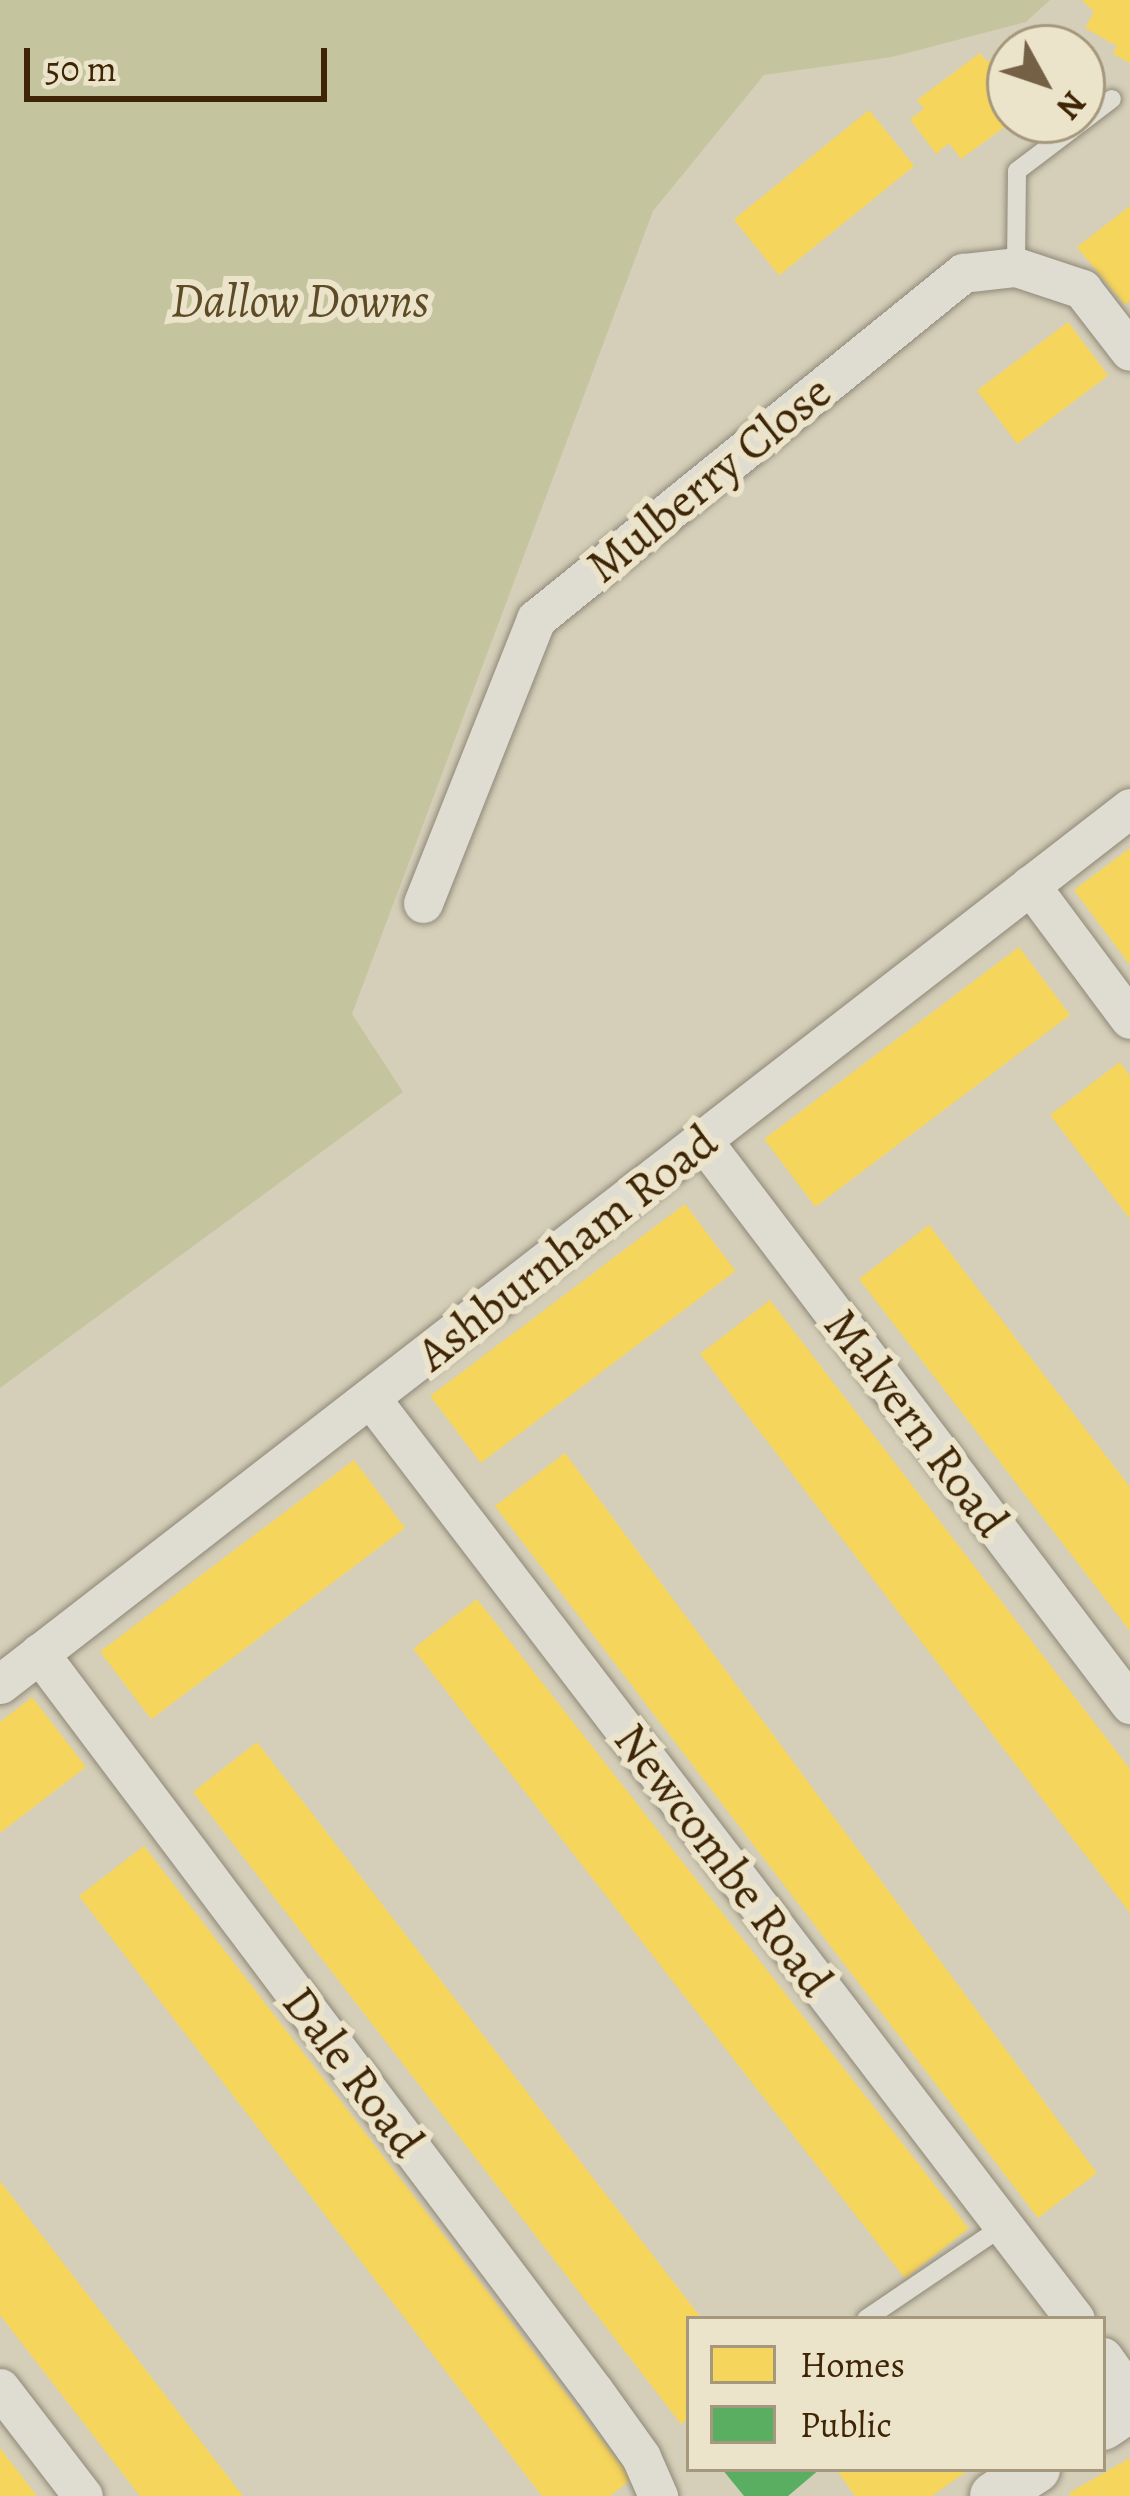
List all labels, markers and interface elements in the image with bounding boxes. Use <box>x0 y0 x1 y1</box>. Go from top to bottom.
scale bar <box>30 24 333 98</box>
north arrow <box>986 24 1106 144</box>
text: 50 m <box>45 44 117 93</box>
text: N <box>1047 82 1097 129</box>
park label: Dallow Downs <box>171 272 429 330</box>
street label: Mulberry Close <box>575 363 843 595</box>
street label: Ashburnham Road <box>405 1113 729 1383</box>
street label: Malvern Road <box>812 1298 1020 1548</box>
street label: Newcombe Road <box>602 1712 844 2008</box>
street label: Dale Road <box>270 1975 436 2169</box>
legend <box>686 2316 1106 2472</box>
text: Homes <box>800 2340 905 2389</box>
text: Public <box>800 2400 892 2449</box>

